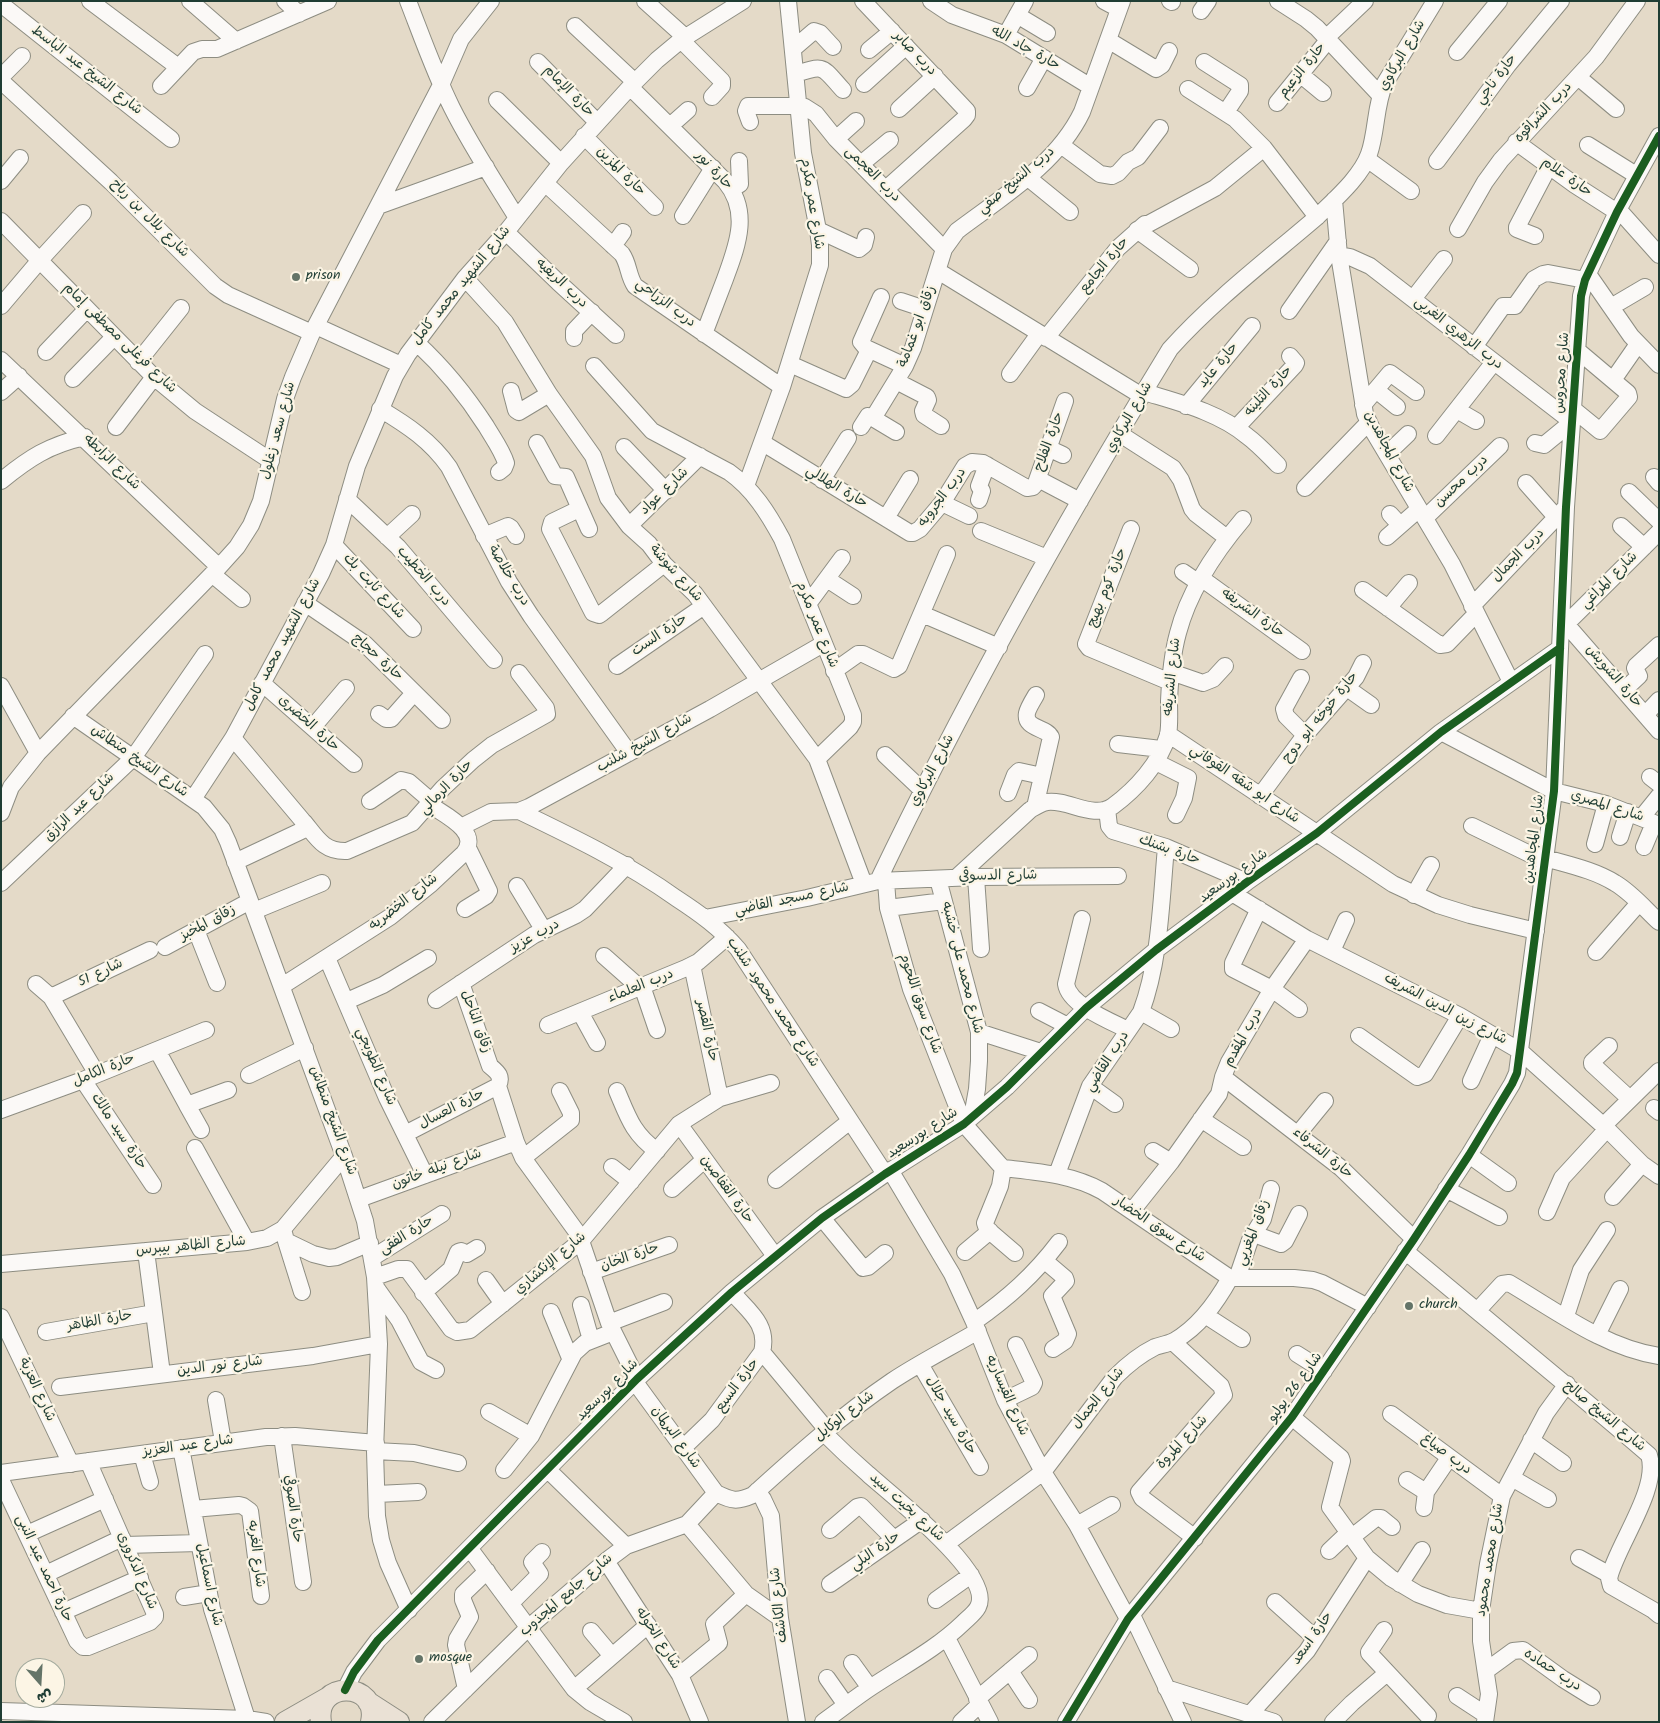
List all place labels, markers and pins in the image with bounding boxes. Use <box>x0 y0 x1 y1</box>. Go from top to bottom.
place label: prison <box>306 269 340 285</box>
marker: prison <box>290 271 302 283</box>
place label: church <box>1419 1298 1458 1314</box>
marker: church <box>1403 1300 1415 1312</box>
place label: mosque <box>429 1651 472 1667</box>
marker: mosque <box>413 1653 425 1665</box>

